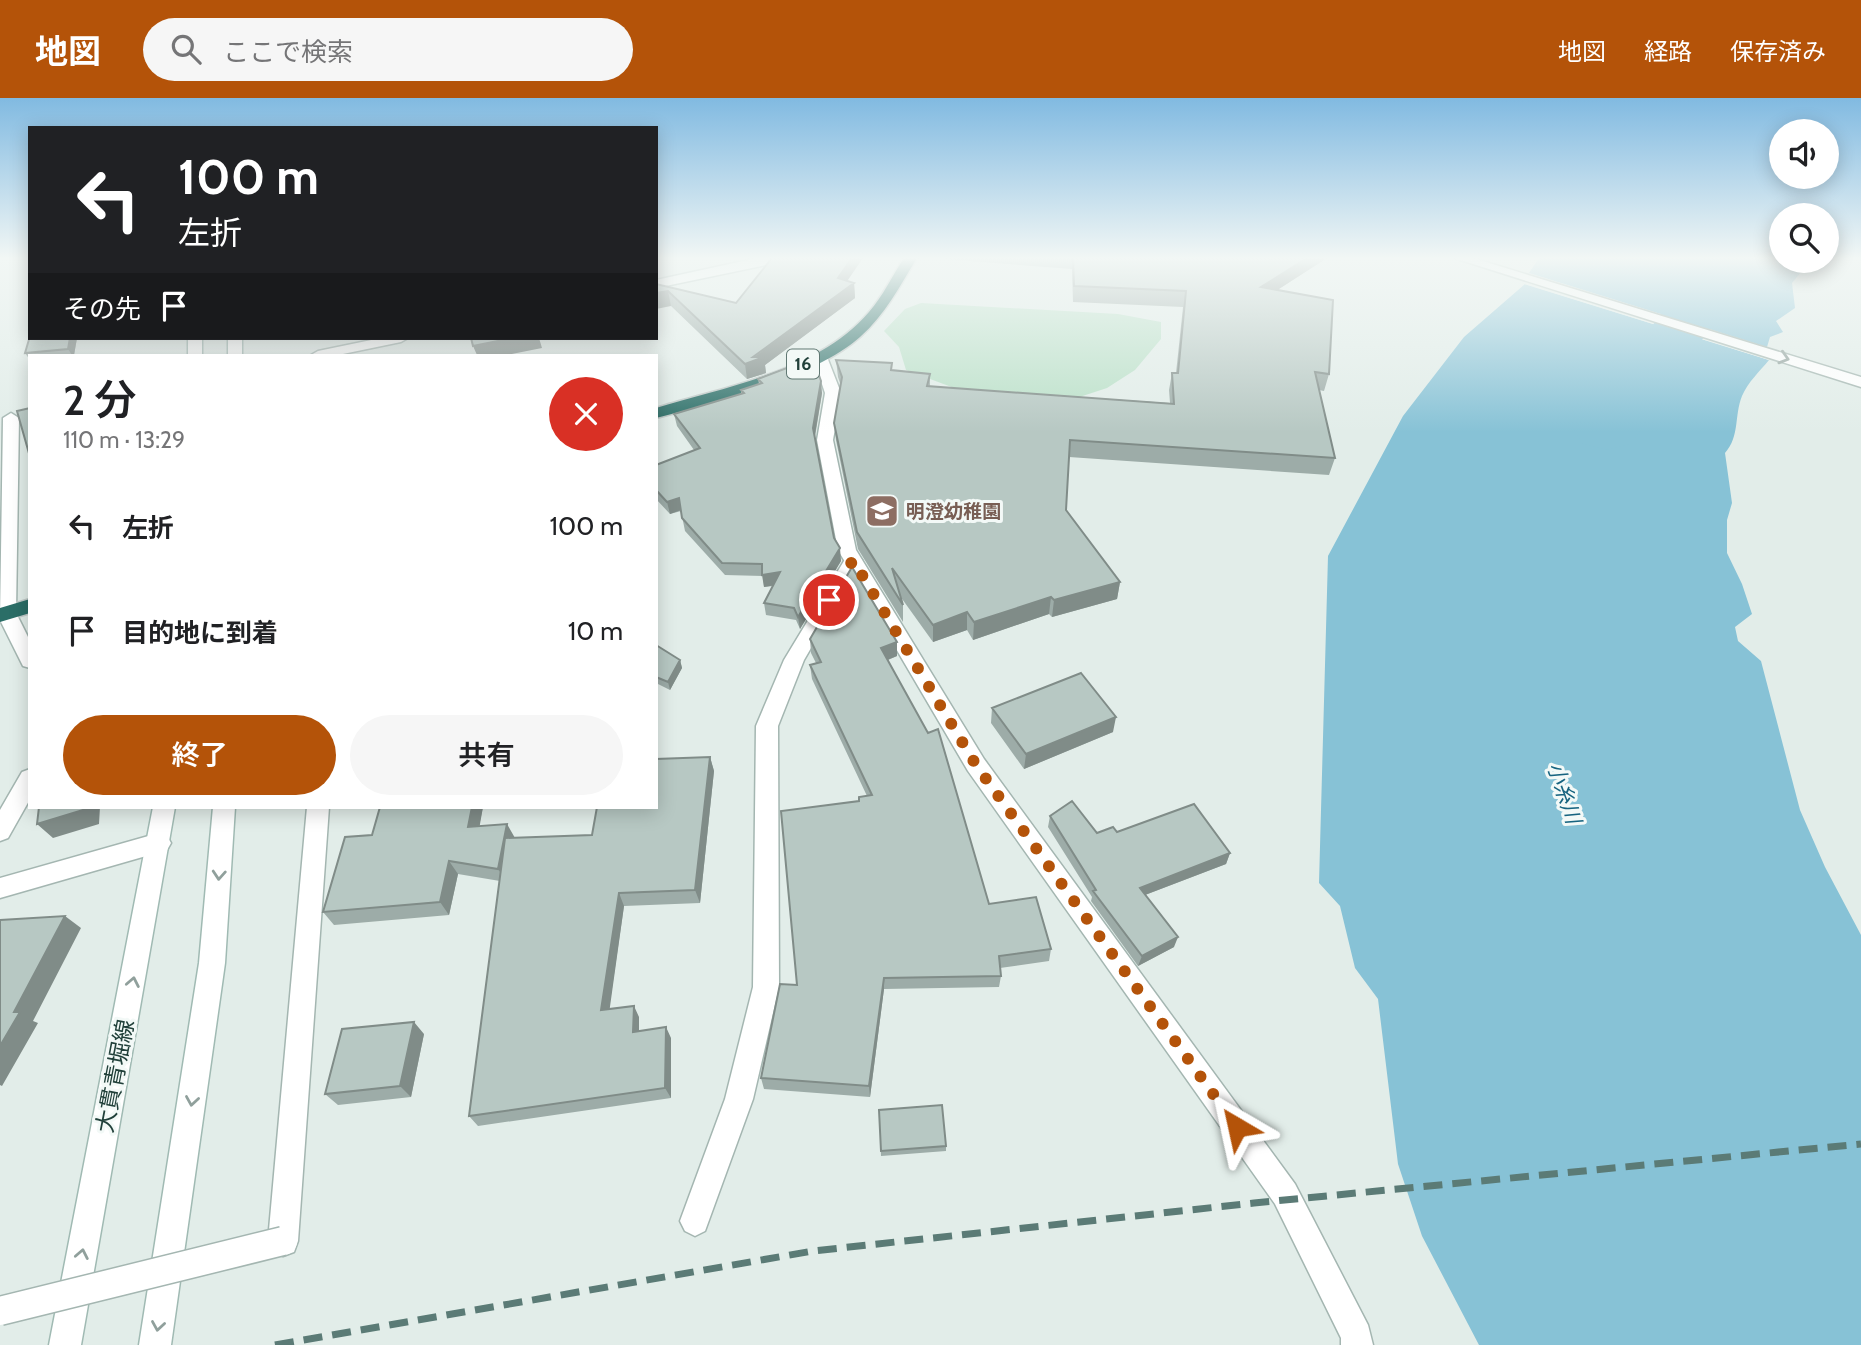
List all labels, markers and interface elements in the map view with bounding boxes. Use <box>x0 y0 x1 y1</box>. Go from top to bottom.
search box <box>143 18 633 81</box>
icon: search <box>167 30 205 68</box>
text: 地図 <box>35 31 101 71</box>
text: ここで検索 <box>223 36 353 68</box>
text: 地図 <box>1558 37 1606 66</box>
text: 経路 <box>1644 37 1692 66</box>
text: 保存済み <box>1730 37 1826 66</box>
map controls <box>1769 119 1839 273</box>
button: sound <box>1769 119 1839 189</box>
text: 100 m <box>178 147 319 206</box>
icon: left <box>63 154 154 245</box>
button: search <box>1769 203 1839 273</box>
text: 左折 <box>178 213 242 252</box>
icon: arrive <box>155 287 193 325</box>
text: その先 <box>63 293 141 325</box>
road number: 16 <box>787 350 819 378</box>
one-way arrow <box>1778 350 1790 364</box>
text: 2 分 <box>63 374 137 426</box>
button: close <box>549 377 623 451</box>
text: 110 m · 13:29 <box>63 426 185 454</box>
school or university icon: 明澄幼稚園 <box>863 492 901 530</box>
place label: 明澄幼稚園 <box>906 500 1001 523</box>
icon: left <box>63 507 101 545</box>
text: 100 m <box>550 510 623 542</box>
text: 左折 <box>122 512 174 544</box>
pin <box>799 570 859 630</box>
icon: arrive <box>810 581 848 619</box>
icon: arrive <box>63 612 101 650</box>
text: 10 m <box>568 615 623 647</box>
text: 目的地に到着 <box>122 617 278 649</box>
button: 終了 <box>63 715 336 795</box>
button: 共有 <box>350 715 623 795</box>
water label: 小糸川 <box>1542 759 1587 829</box>
one-way arrow <box>212 870 227 881</box>
one-way arrow <box>125 976 140 988</box>
street label: 大貫青堀線 <box>90 1017 140 1135</box>
position arrow <box>1200 1090 1274 1164</box>
one-way arrow <box>185 1095 200 1106</box>
one-way arrow <box>74 1248 89 1260</box>
one-way arrow <box>151 1320 166 1331</box>

